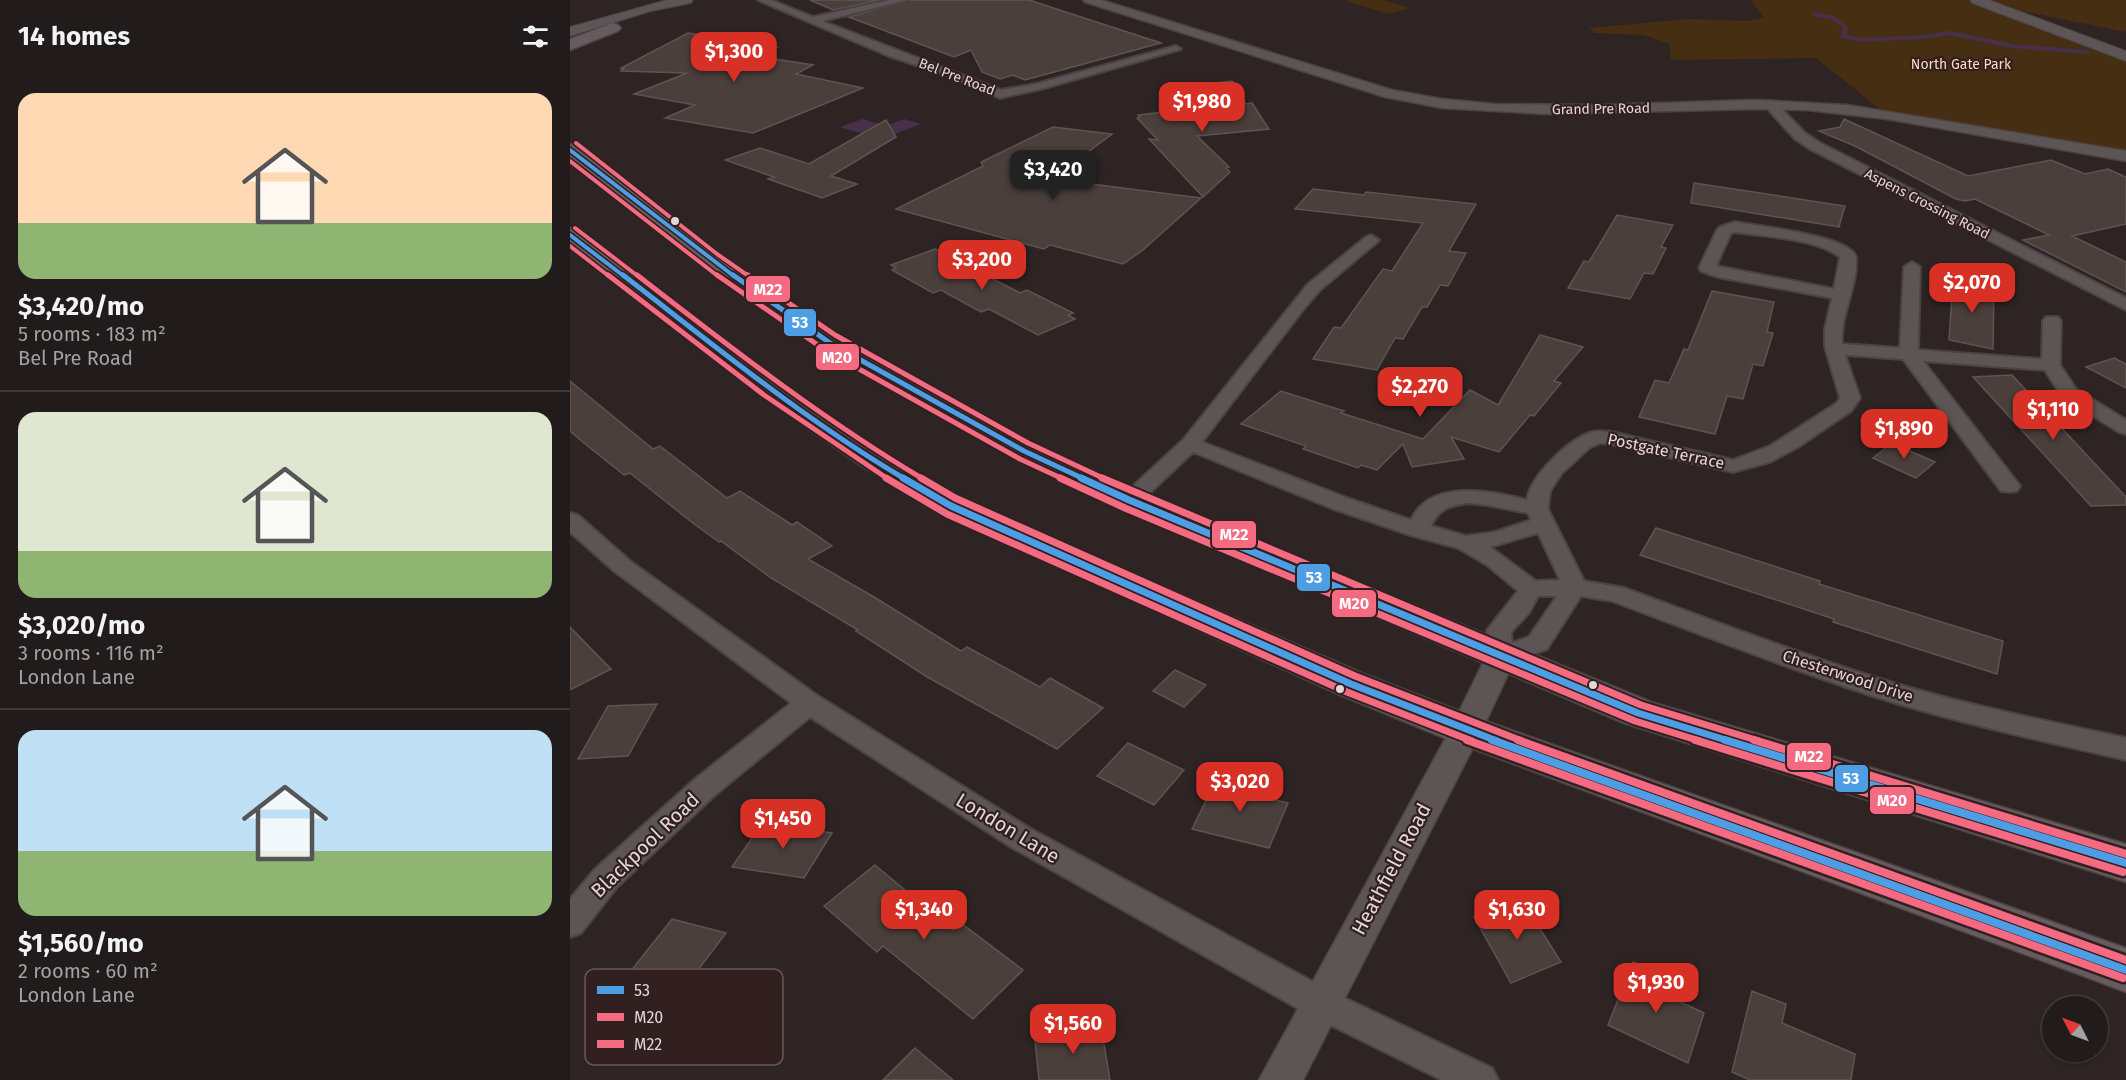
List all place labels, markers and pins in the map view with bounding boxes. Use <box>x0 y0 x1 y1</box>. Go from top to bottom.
pin: $1,300 <box>685 32 783 83</box>
pin: $1,980 <box>1153 82 1251 133</box>
pin: $3,420 <box>1004 150 1102 201</box>
unlabelled marker <box>669 215 681 227</box>
pin: $3,200 <box>933 240 1031 291</box>
pin: $2,070 <box>1923 263 2021 314</box>
pin: $2,270 <box>1371 367 1469 418</box>
pin: $1,110 <box>2004 390 2102 441</box>
pin: $1,890 <box>1855 409 1953 460</box>
unlabelled marker <box>1587 679 1599 691</box>
unlabelled marker <box>1334 683 1346 695</box>
pin: $3,020 <box>1191 762 1289 813</box>
pin: $1,450 <box>734 799 832 850</box>
pin: $1,340 <box>875 890 973 941</box>
pin: $1,630 <box>1468 890 1566 941</box>
pin: $1,930 <box>1607 963 1705 1014</box>
pin: $1,560 <box>1024 1004 1122 1055</box>

